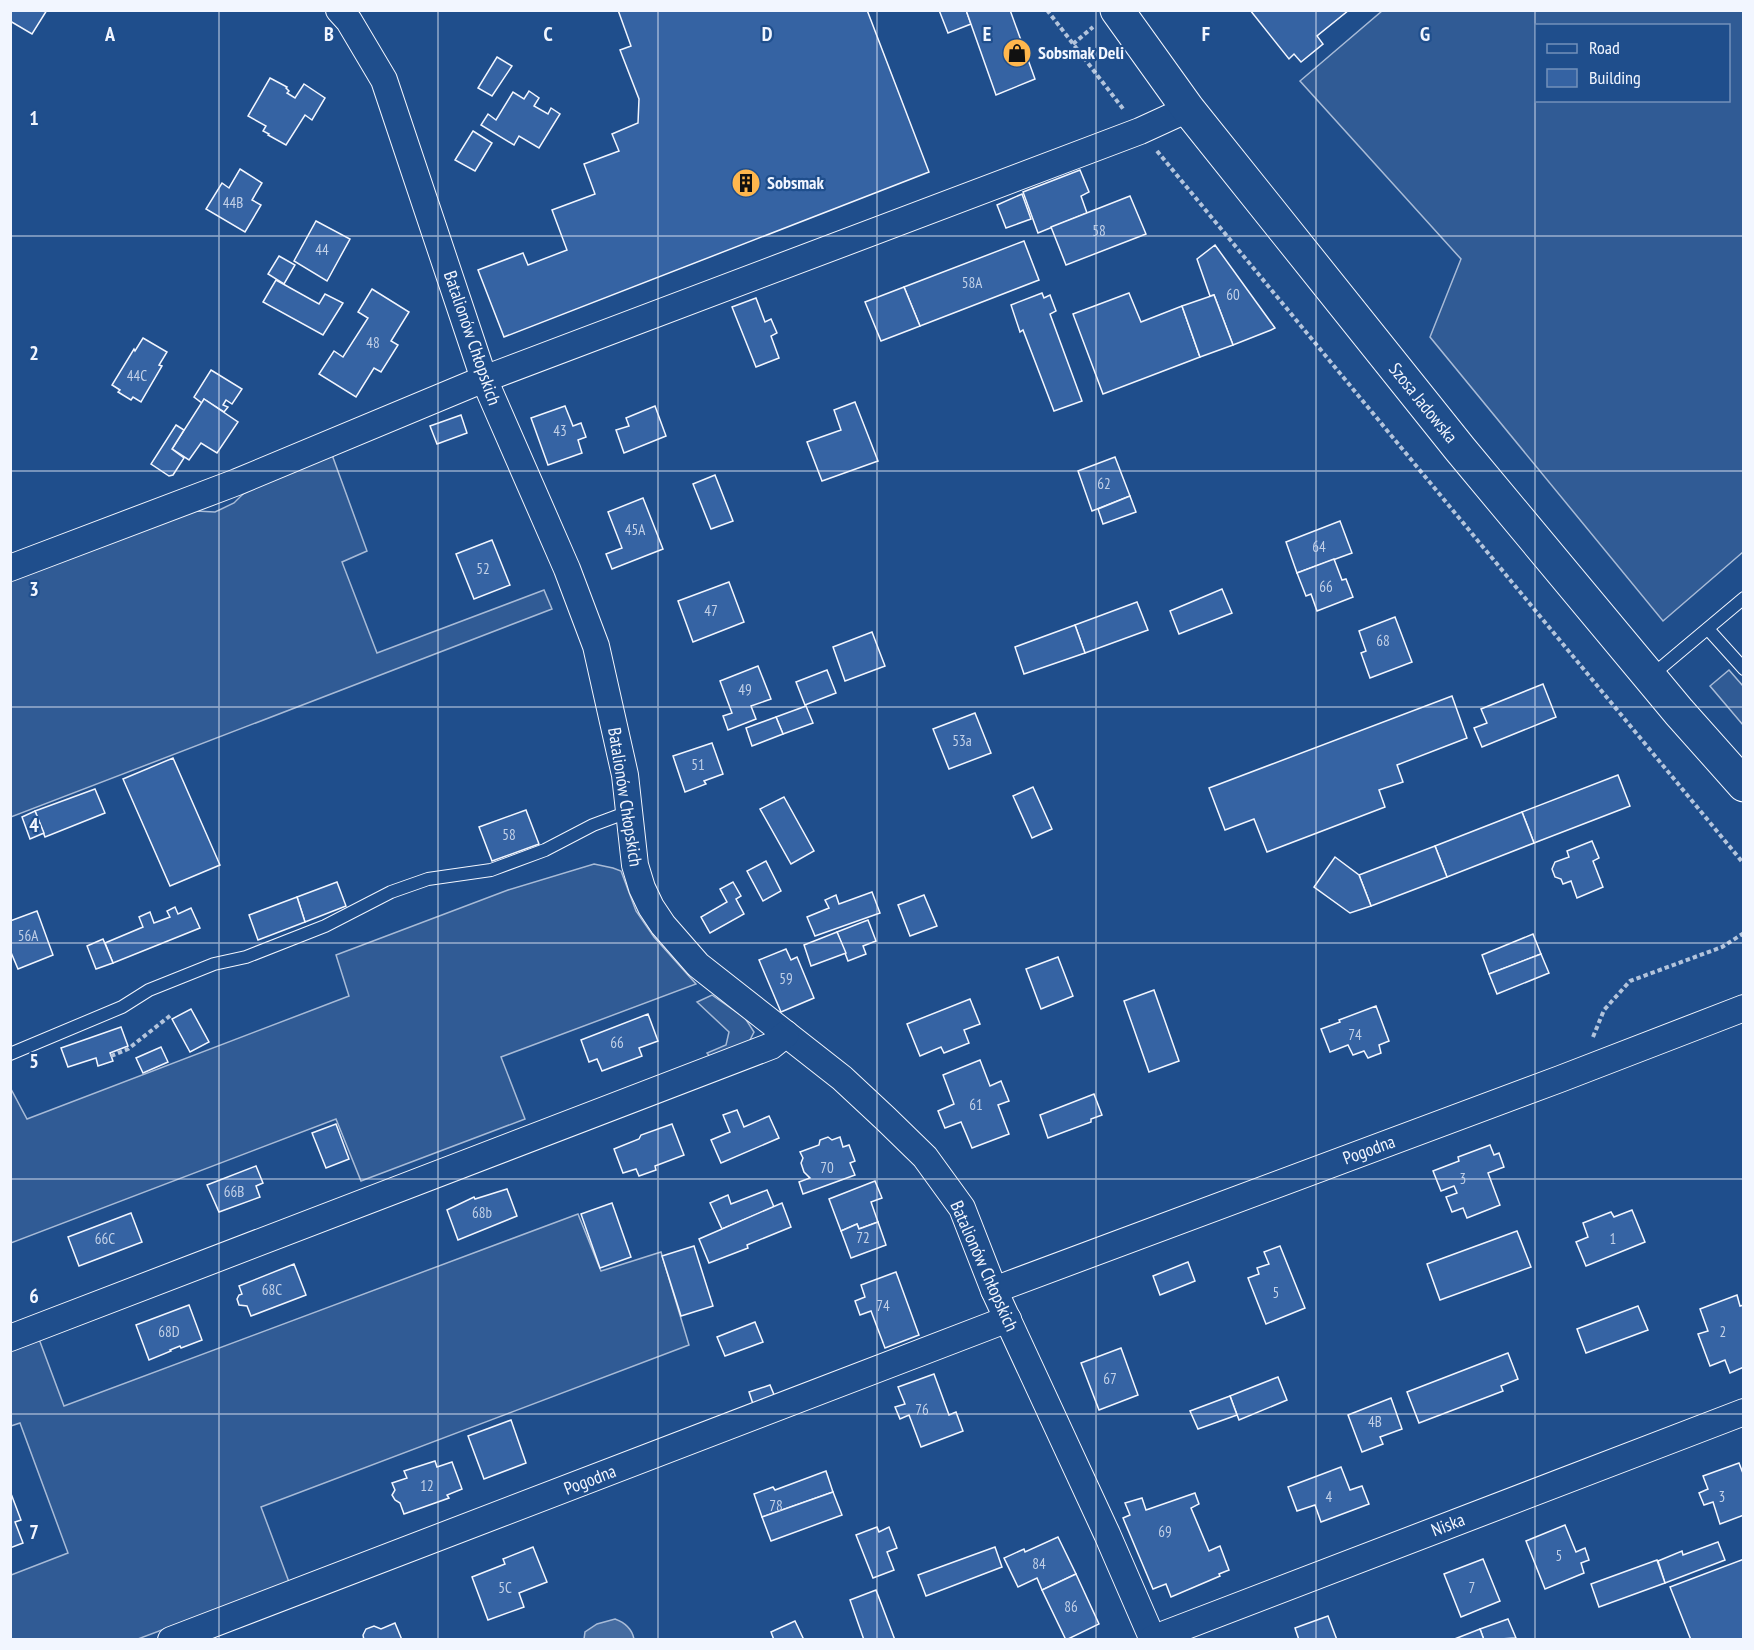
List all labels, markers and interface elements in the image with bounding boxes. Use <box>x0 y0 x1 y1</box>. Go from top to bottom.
text: A <box>104 21 116 47</box>
text: B <box>324 21 334 47</box>
text: C <box>543 21 553 47</box>
text: D <box>762 21 773 47</box>
text: E <box>983 21 991 47</box>
text: F <box>1202 21 1210 47</box>
text: G <box>1420 21 1430 47</box>
legend <box>1535 24 1730 102</box>
text: Road <box>1589 36 1620 59</box>
shop icon: Sobsmak Deli <box>1001 37 1033 69</box>
place label: Sobsmak Deli <box>1038 41 1124 64</box>
text: Building <box>1589 66 1641 89</box>
text: 1 <box>29 105 39 131</box>
building icon: Sobsmak <box>730 167 762 199</box>
place label: Sobsmak <box>767 171 825 194</box>
house number: 44B <box>223 193 243 212</box>
house number: 58 <box>1092 221 1106 240</box>
house number: 44 <box>315 240 329 259</box>
street label: Batalionów Chłopskich <box>439 268 506 408</box>
house number: 58A <box>962 273 983 292</box>
house number: 60 <box>1226 285 1240 304</box>
house number: 48 <box>366 333 380 352</box>
text: 2 <box>29 340 39 366</box>
street label: Szosa Jadowska <box>1384 358 1463 447</box>
house number: 44C <box>127 366 147 385</box>
house number: 43 <box>553 421 567 440</box>
house number: 62 <box>1097 474 1111 493</box>
house number: 45A <box>625 520 646 539</box>
house number: 64 <box>1312 537 1326 556</box>
house number: 52 <box>476 559 490 578</box>
text: 3 <box>29 576 39 602</box>
house number: 66 <box>1319 577 1333 596</box>
house number: 47 <box>704 601 718 620</box>
house number: 68 <box>1376 631 1390 650</box>
house number: 49 <box>738 680 752 699</box>
street label: Batalionów Chłopskich <box>603 726 648 868</box>
house number: 53a <box>952 731 972 750</box>
house number: 51 <box>691 755 705 774</box>
text: 4 <box>29 812 39 838</box>
house number: 58 <box>502 825 516 844</box>
house number: 56A <box>18 926 39 945</box>
house number: 59 <box>779 969 793 988</box>
house number: 74 <box>1348 1025 1362 1044</box>
house number: 66 <box>610 1033 624 1052</box>
text: 5 <box>29 1048 39 1074</box>
house number: 61 <box>969 1095 983 1114</box>
street label: Pogodna <box>1340 1130 1398 1170</box>
house number: 70 <box>820 1158 834 1177</box>
house number: 3 <box>1460 1169 1466 1188</box>
house number: 66B <box>224 1182 244 1201</box>
street label: Batalionów Chłopskich <box>945 1197 1024 1335</box>
house number: 68b <box>472 1203 492 1222</box>
house number: 72 <box>856 1228 870 1247</box>
house number: 66C <box>95 1229 115 1248</box>
house number: 1 <box>1610 1229 1616 1248</box>
house number: 68C <box>262 1280 282 1299</box>
text: 6 <box>29 1283 39 1309</box>
house number: 5 <box>1273 1283 1279 1302</box>
house number: 74 <box>876 1296 890 1315</box>
house number: 68D <box>158 1322 180 1341</box>
house number: 2 <box>1720 1322 1726 1341</box>
house number: 67 <box>1103 1369 1117 1388</box>
house number: 76 <box>915 1400 929 1419</box>
house number: 4B <box>1368 1412 1382 1431</box>
street label: Pogodna <box>561 1459 619 1500</box>
house number: 12 <box>420 1476 434 1495</box>
house number: 4 <box>1326 1487 1333 1506</box>
house number: 3 <box>1719 1487 1725 1506</box>
house number: 78 <box>769 1496 783 1515</box>
street label: Niska <box>1428 1508 1468 1541</box>
text: 7 <box>29 1519 39 1545</box>
house number: 69 <box>1158 1522 1172 1541</box>
house number: 5 <box>1556 1546 1562 1565</box>
house number: 84 <box>1032 1554 1046 1573</box>
house number: 5C <box>498 1578 512 1597</box>
house number: 7 <box>1469 1578 1475 1597</box>
house number: 86 <box>1064 1597 1078 1616</box>

